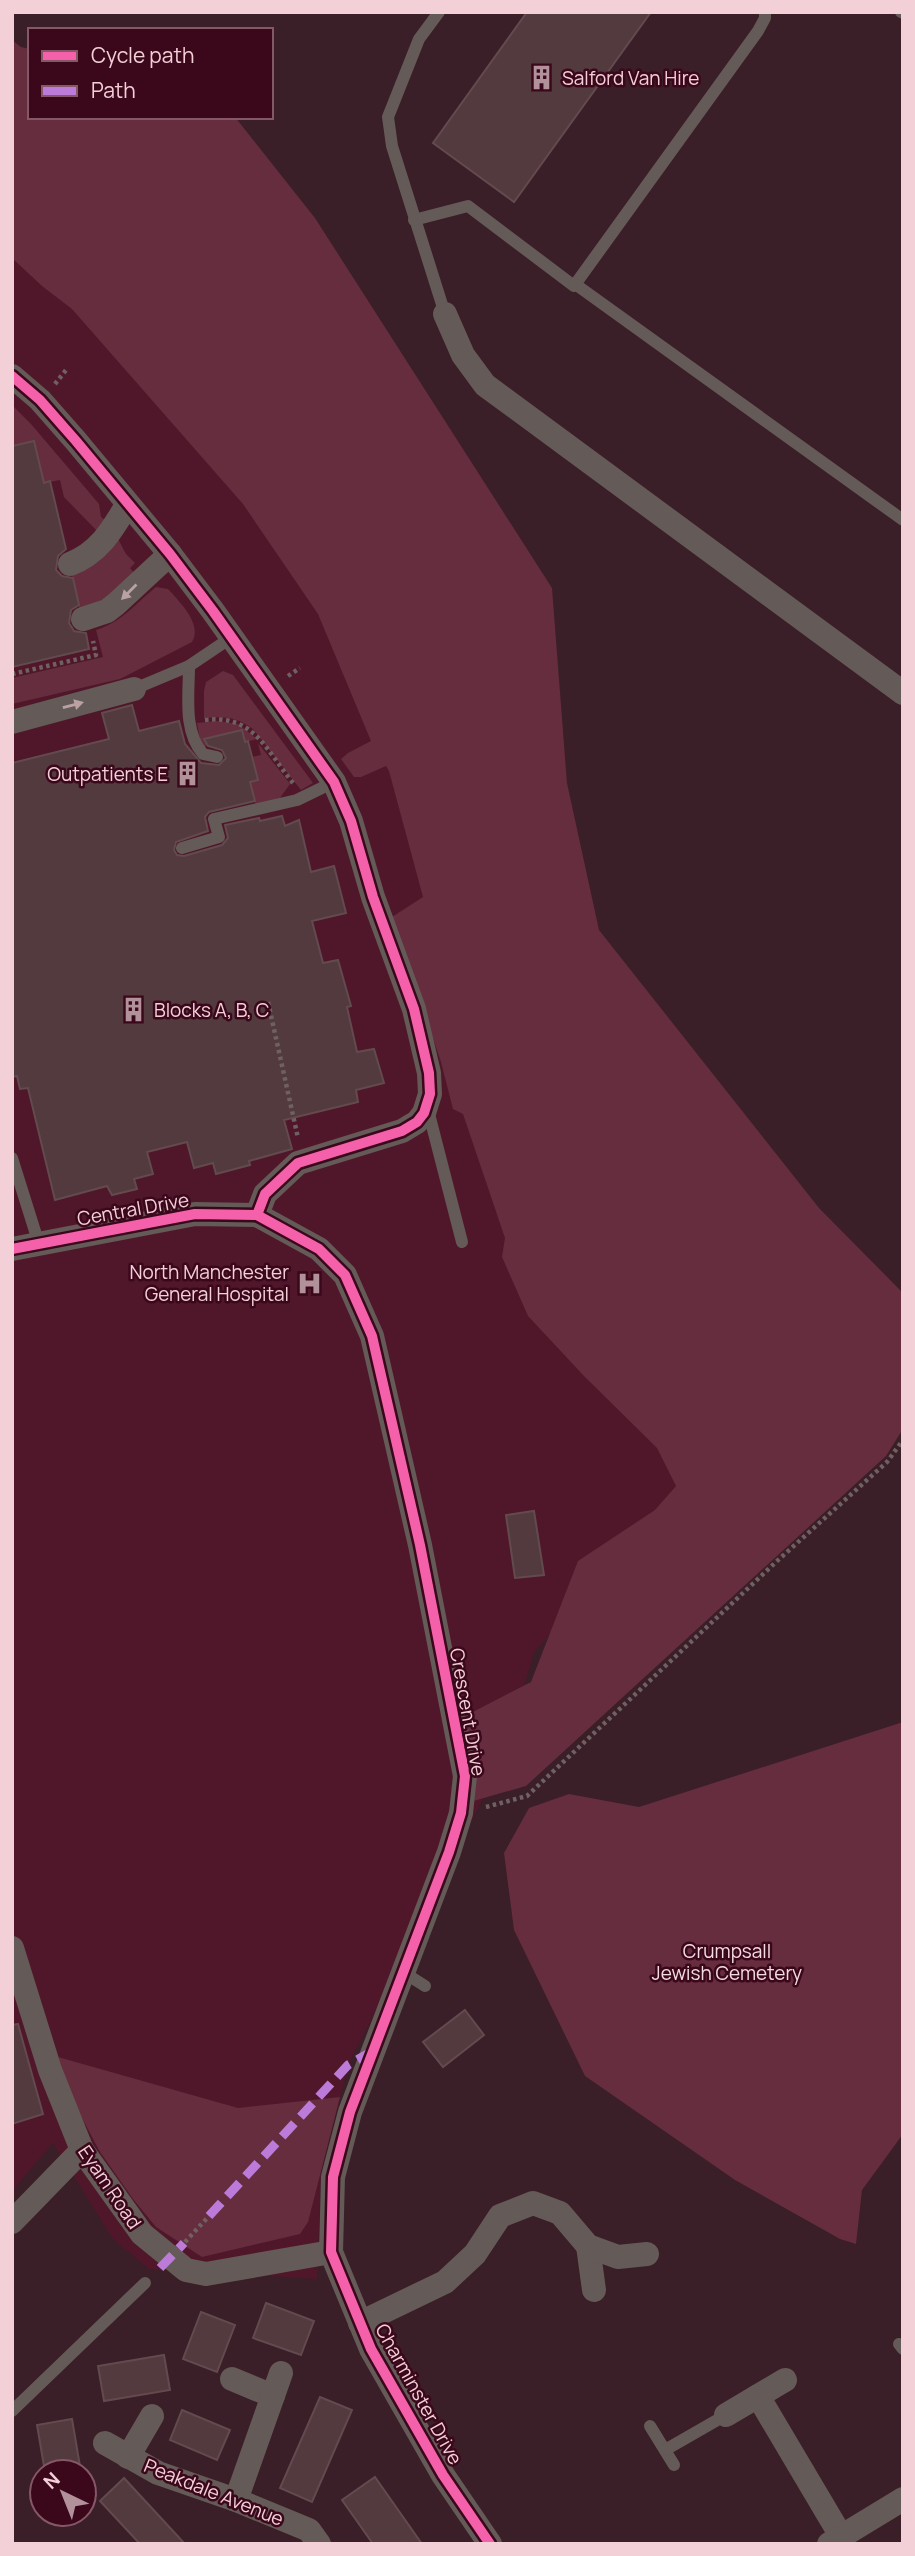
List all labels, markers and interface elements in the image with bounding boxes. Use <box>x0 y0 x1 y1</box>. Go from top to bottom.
legend <box>28 28 273 119</box>
text: Cycle path <box>91 41 194 69</box>
building icon: Salford Van Hire <box>528 64 556 92</box>
place label: Salford Van Hire <box>562 65 699 91</box>
text: Path <box>91 76 136 104</box>
one-way arrow <box>121 583 138 599</box>
one-way arrow <box>62 699 84 710</box>
building icon: Outpatients E <box>174 760 202 788</box>
place label: Outpatients E <box>47 761 168 787</box>
building icon: Blocks A, B, C <box>120 996 148 1024</box>
place label: Blocks A, B, C <box>154 997 269 1023</box>
street label: Central Drive <box>75 1186 191 1232</box>
place label: North Manchester General Hospital <box>129 1259 289 1307</box>
hospital icon: North Manchester General Hospital <box>295 1269 323 1297</box>
street label: Crescent Drive <box>444 1646 492 1778</box>
park label: Crumpsall Jewish Cemetery <box>652 1938 802 1986</box>
street label: Eyam Road <box>72 2140 148 2234</box>
street label: Charminster Drive <box>369 2319 469 2469</box>
street label: Peakdale Avenue <box>140 2452 288 2532</box>
north arrow <box>28 2458 98 2528</box>
text: N <box>38 2466 65 2495</box>

